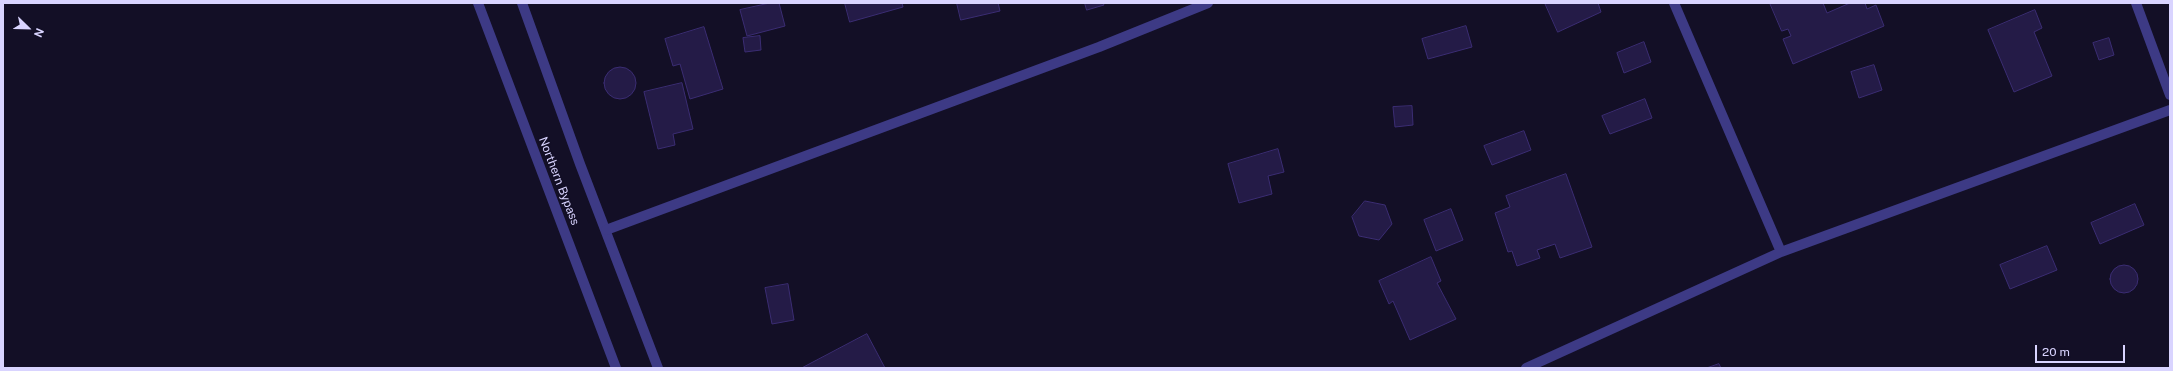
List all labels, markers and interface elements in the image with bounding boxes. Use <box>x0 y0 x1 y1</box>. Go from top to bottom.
north arrow <box>8 8 48 48</box>
text: N <box>32 26 46 39</box>
street label: Northern Bypass <box>536 135 582 227</box>
scale bar <box>2037 337 2127 363</box>
text: 20 m <box>2042 345 2070 359</box>

